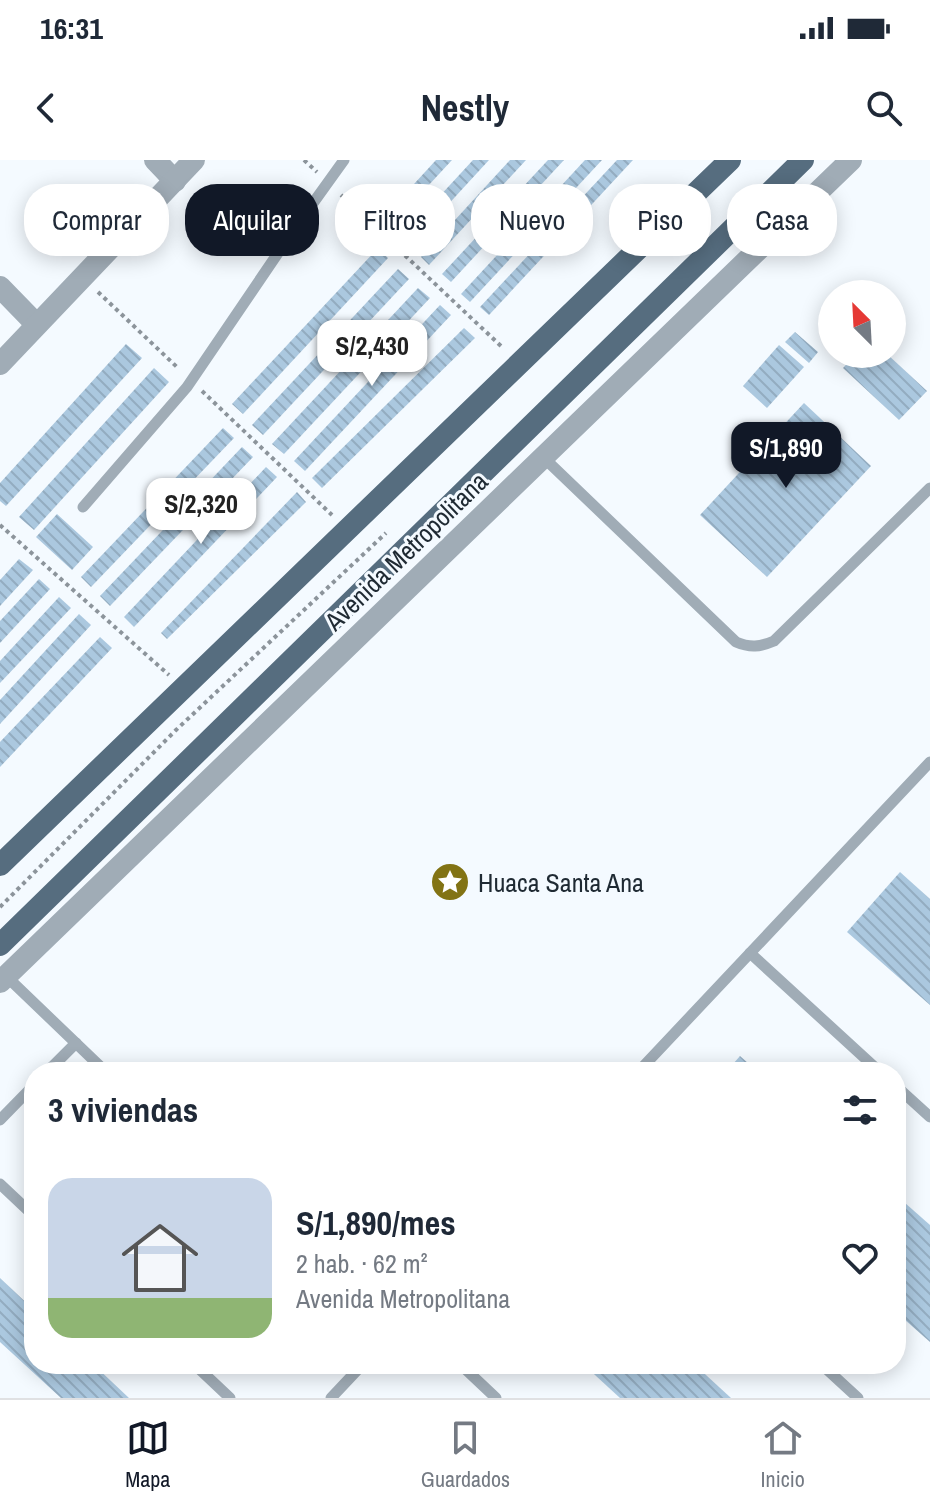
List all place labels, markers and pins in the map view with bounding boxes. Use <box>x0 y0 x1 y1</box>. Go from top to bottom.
pin: S/2,430 <box>298 320 446 388</box>
pin: S/1,890 <box>712 422 860 490</box>
pin: S/2,320 <box>127 478 275 546</box>
place icon: Huaca Santa Ana <box>429 861 471 903</box>
place label: Huaca Santa Ana <box>478 865 644 900</box>

